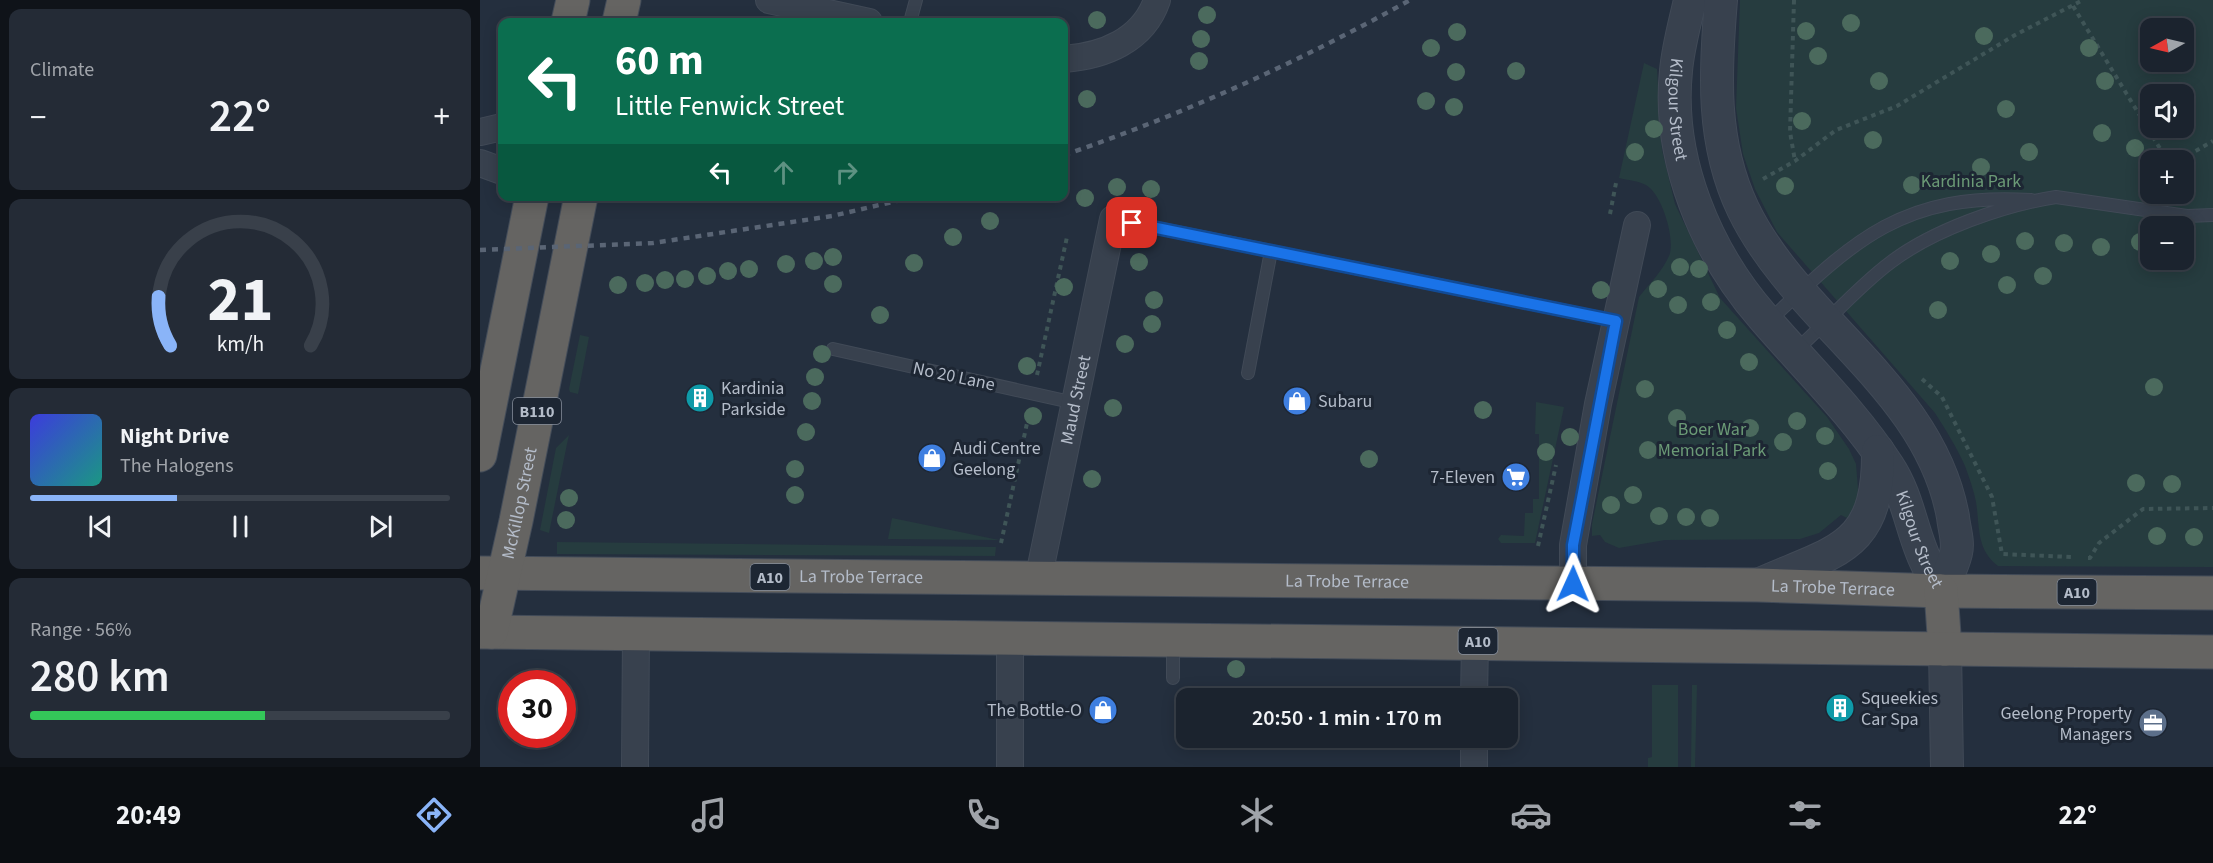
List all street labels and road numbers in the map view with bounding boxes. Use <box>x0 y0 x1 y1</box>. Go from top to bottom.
street label: Kilgour Street <box>1662 57 1694 163</box>
street label: Maud Street <box>1054 353 1097 447</box>
street label: No 20 Lane <box>911 356 997 397</box>
road number: B110 <box>513 398 561 424</box>
street label: McKillop Street <box>496 445 543 562</box>
street label: Kilgour Street <box>1889 487 1949 593</box>
road number: A10 <box>750 564 790 590</box>
street label: La Trobe Terrace <box>799 564 923 590</box>
street label: La Trobe Terrace <box>1285 569 1409 595</box>
street label: La Trobe Terrace <box>1771 573 1895 602</box>
road number: A10 <box>2058 579 2096 605</box>
road number: A10 <box>1458 628 1498 654</box>

